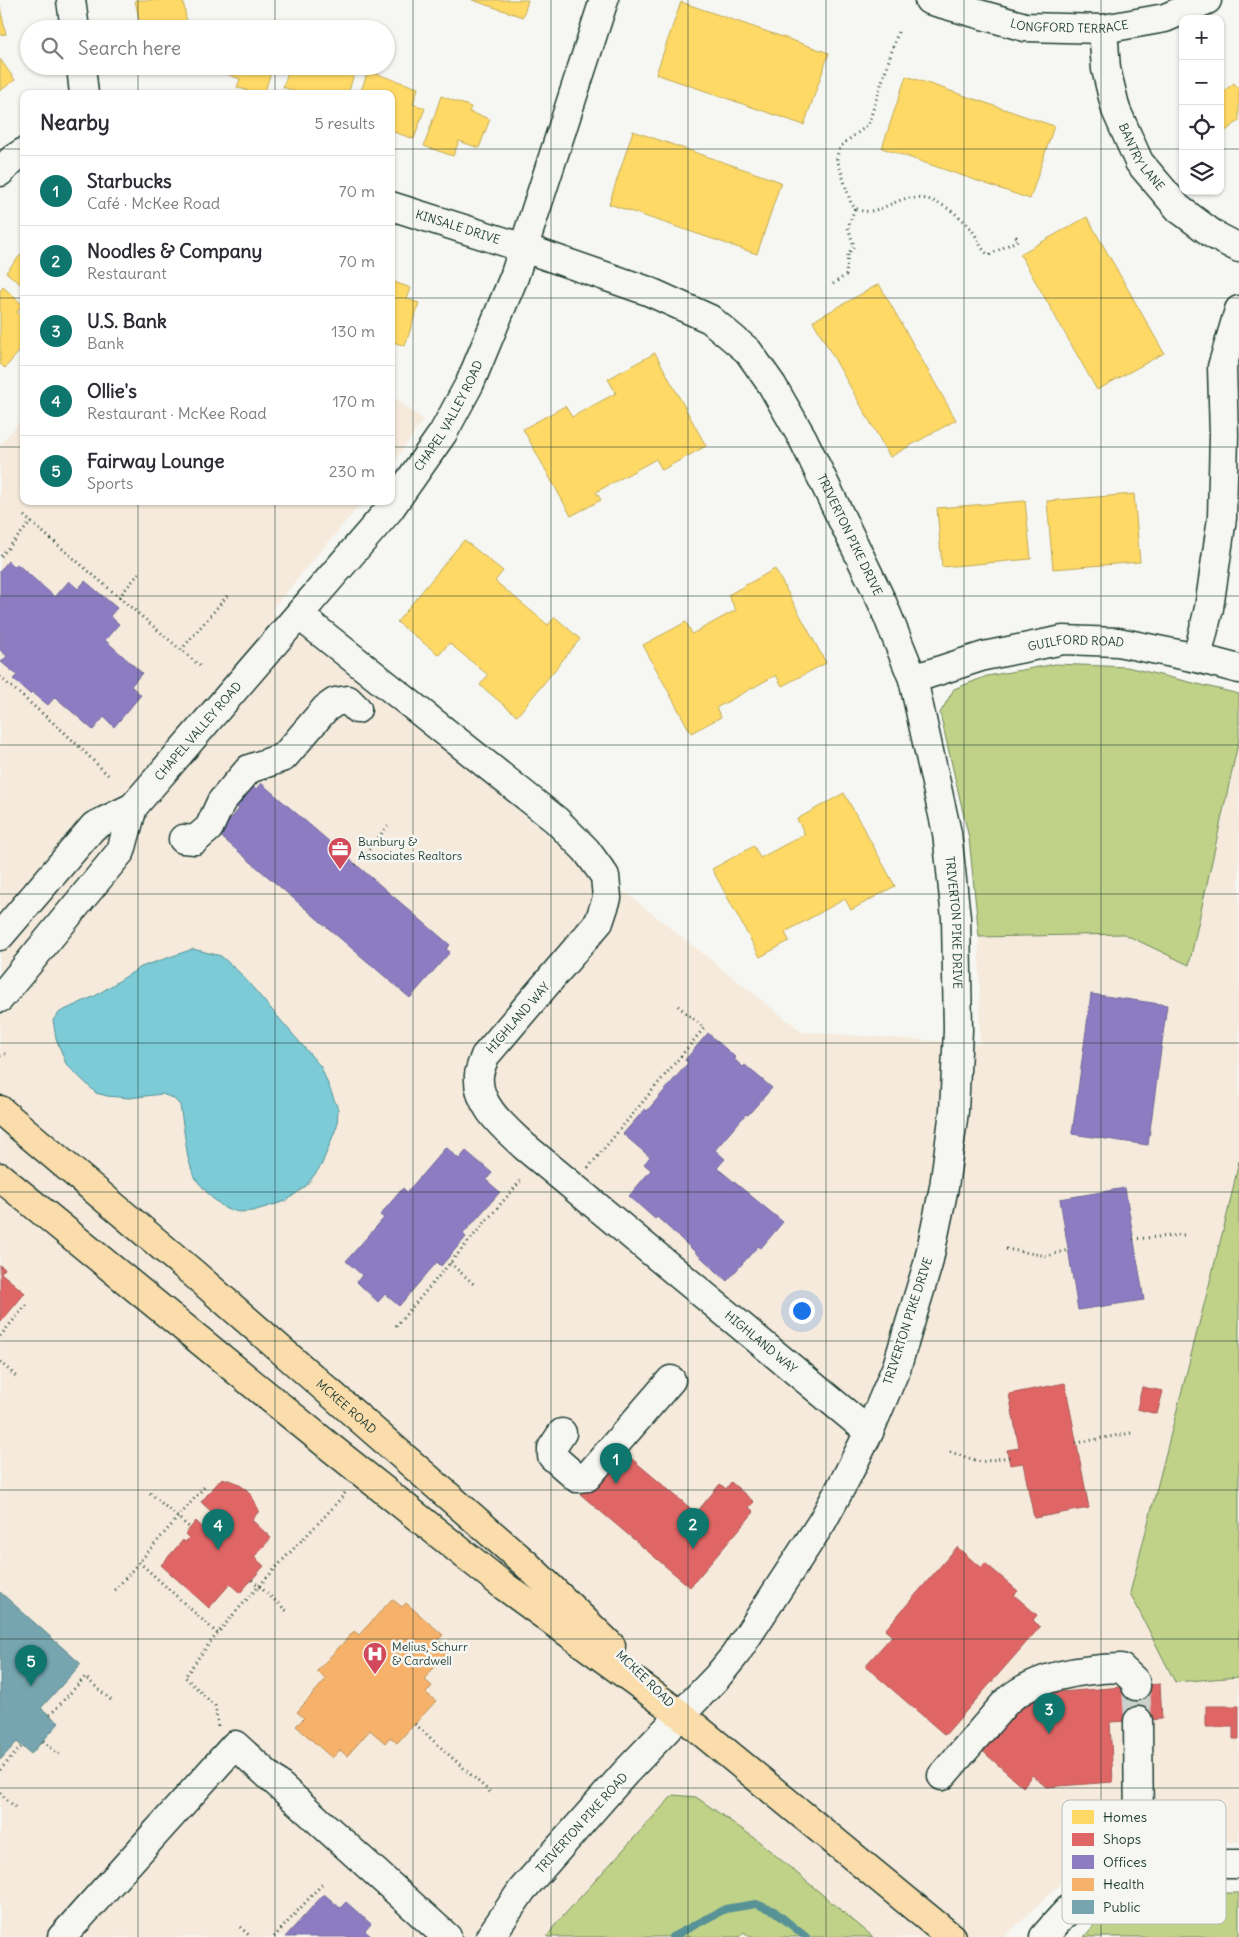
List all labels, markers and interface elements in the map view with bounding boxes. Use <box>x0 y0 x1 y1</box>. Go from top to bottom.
street label: LONGFORD TERRACE <box>1009 15 1129 36</box>
map controls <box>1179 15 1224 195</box>
button: + <box>1179 15 1224 60</box>
search box <box>20 20 395 75</box>
icon: search <box>38 34 66 62</box>
text: Search here <box>78 36 181 60</box>
button: − <box>1179 60 1224 105</box>
button: locate <box>1179 105 1224 150</box>
text: Nearby <box>40 109 110 136</box>
text: 5 results <box>314 113 375 133</box>
street label: BANTRY LANE <box>1116 121 1168 193</box>
button: layers <box>1179 150 1224 195</box>
text: Starbucks <box>87 169 172 193</box>
text: 1 <box>53 181 59 201</box>
text: 70 m <box>339 181 375 201</box>
text: Café · McKee Road <box>87 193 220 213</box>
street label: KINSALE DRIVE <box>414 206 502 247</box>
text: Noodles & Company <box>87 239 262 263</box>
text: 2 <box>52 251 60 271</box>
text: 70 m <box>339 251 375 271</box>
text: Restaurant <box>87 263 167 283</box>
text: U.S. Bank <box>87 309 167 333</box>
text: 3 <box>51 321 61 341</box>
text: 130 m <box>331 321 375 341</box>
text: Bank <box>87 333 124 353</box>
street label: CHAPEL VALLEY ROAD <box>411 358 486 474</box>
text: Ollie's <box>87 379 137 403</box>
text: 4 <box>51 391 61 411</box>
text: 170 m <box>332 391 375 411</box>
text: Restaurant · McKee Road <box>87 403 267 423</box>
text: Fairway Lounge <box>87 449 224 473</box>
text: 5 <box>51 461 61 481</box>
text: 230 m <box>329 461 375 481</box>
street label: TRIVERTON PIKE DRIVE <box>814 472 886 598</box>
text: Sports <box>87 473 133 493</box>
street label: GUILFORD ROAD <box>1026 632 1126 654</box>
street label: CHAPEL VALLEY ROAD <box>151 679 244 783</box>
place label: Bunbury & Associates Realtors <box>358 834 462 863</box>
office icon: Bunbury & Associates Realtors <box>327 836 353 870</box>
street label: TRIVERTON PIKE DRIVE <box>942 855 965 989</box>
street label: HIGHLAND WAY <box>483 979 553 1056</box>
street label: TRIVERTON PIKE DRIVE <box>880 1255 935 1386</box>
your location <box>789 1298 815 1324</box>
street label: HIGHLAND WAY <box>722 1308 801 1376</box>
street label: MCKEE ROAD <box>313 1376 380 1437</box>
pin: 1 <box>600 1443 632 1484</box>
pin: 2 <box>677 1508 709 1549</box>
pin: 4 <box>202 1509 234 1550</box>
place label: Melius, Schurr & Cardwell <box>392 1639 468 1668</box>
hospital icon: Melius, Schurr & Cardwell <box>362 1641 388 1675</box>
pin: 5 <box>15 1645 47 1686</box>
street label: MCKEE ROAD <box>613 1647 678 1710</box>
pin: 3 <box>1033 1693 1065 1734</box>
street label: TRIVERTON PIKE ROAD <box>533 1769 631 1876</box>
legend <box>1062 1800 1226 1924</box>
text: Homes <box>1103 1808 1147 1826</box>
text: Shops <box>1103 1830 1141 1848</box>
text: Offices <box>1103 1853 1147 1871</box>
text: Health <box>1103 1875 1144 1893</box>
text: Public <box>1103 1898 1141 1916</box>

